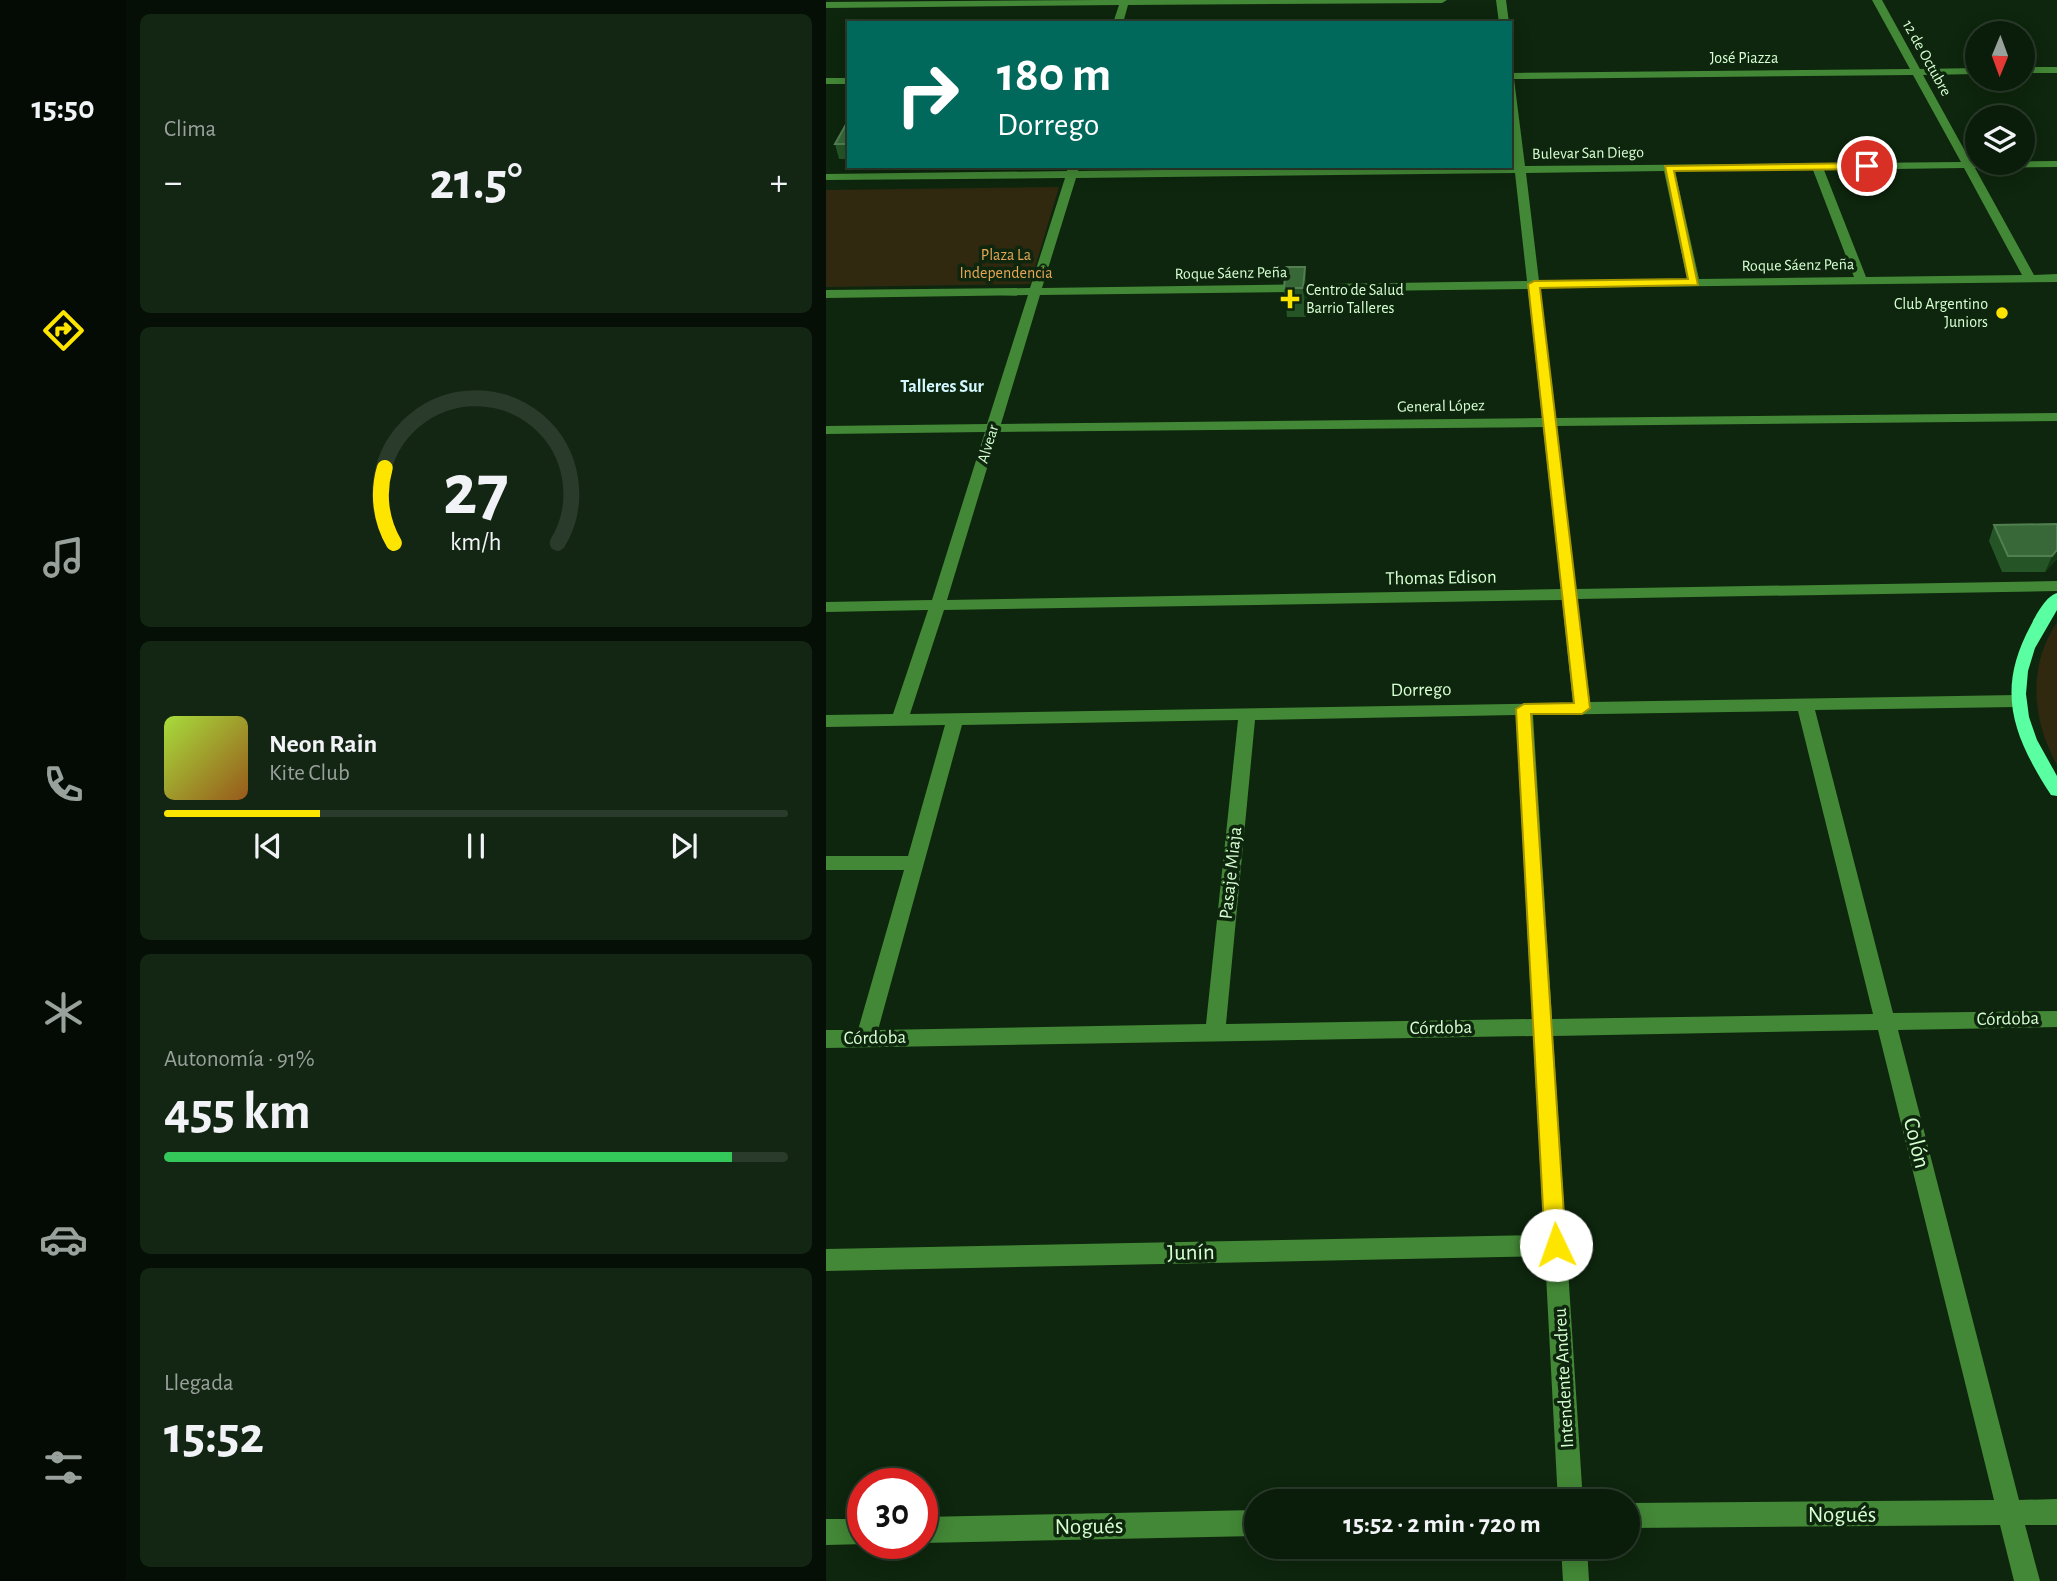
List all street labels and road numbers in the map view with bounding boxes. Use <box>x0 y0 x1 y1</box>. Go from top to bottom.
street label: 12 de Octubre <box>1900 17 1954 99</box>
street label: José Piazza <box>1710 50 1778 66</box>
street label: Bulevar San Diego <box>1532 144 1644 162</box>
street label: Roque Sáenz Peña <box>1742 256 1854 274</box>
street label: Roque Sáenz Peña <box>1175 264 1287 282</box>
street label: General López <box>1397 397 1485 415</box>
street label: Alvear <box>975 422 1002 465</box>
street label: Thomas Edison <box>1385 568 1497 588</box>
street label: Dorrego <box>1390 680 1452 700</box>
street label: Pasaje Miaja <box>1217 826 1245 920</box>
street label: Córdoba <box>1977 1009 2040 1029</box>
street label: Córdoba <box>1410 1018 1473 1038</box>
street label: Córdoba <box>844 1028 907 1048</box>
street label: Colón <box>1899 1115 1933 1171</box>
street label: Junín <box>1167 1241 1215 1265</box>
street label: Intendente Andreu <box>1551 1307 1577 1448</box>
street label: Nogués <box>1808 1504 1876 1527</box>
street label: Nogués <box>1055 1515 1123 1539</box>

